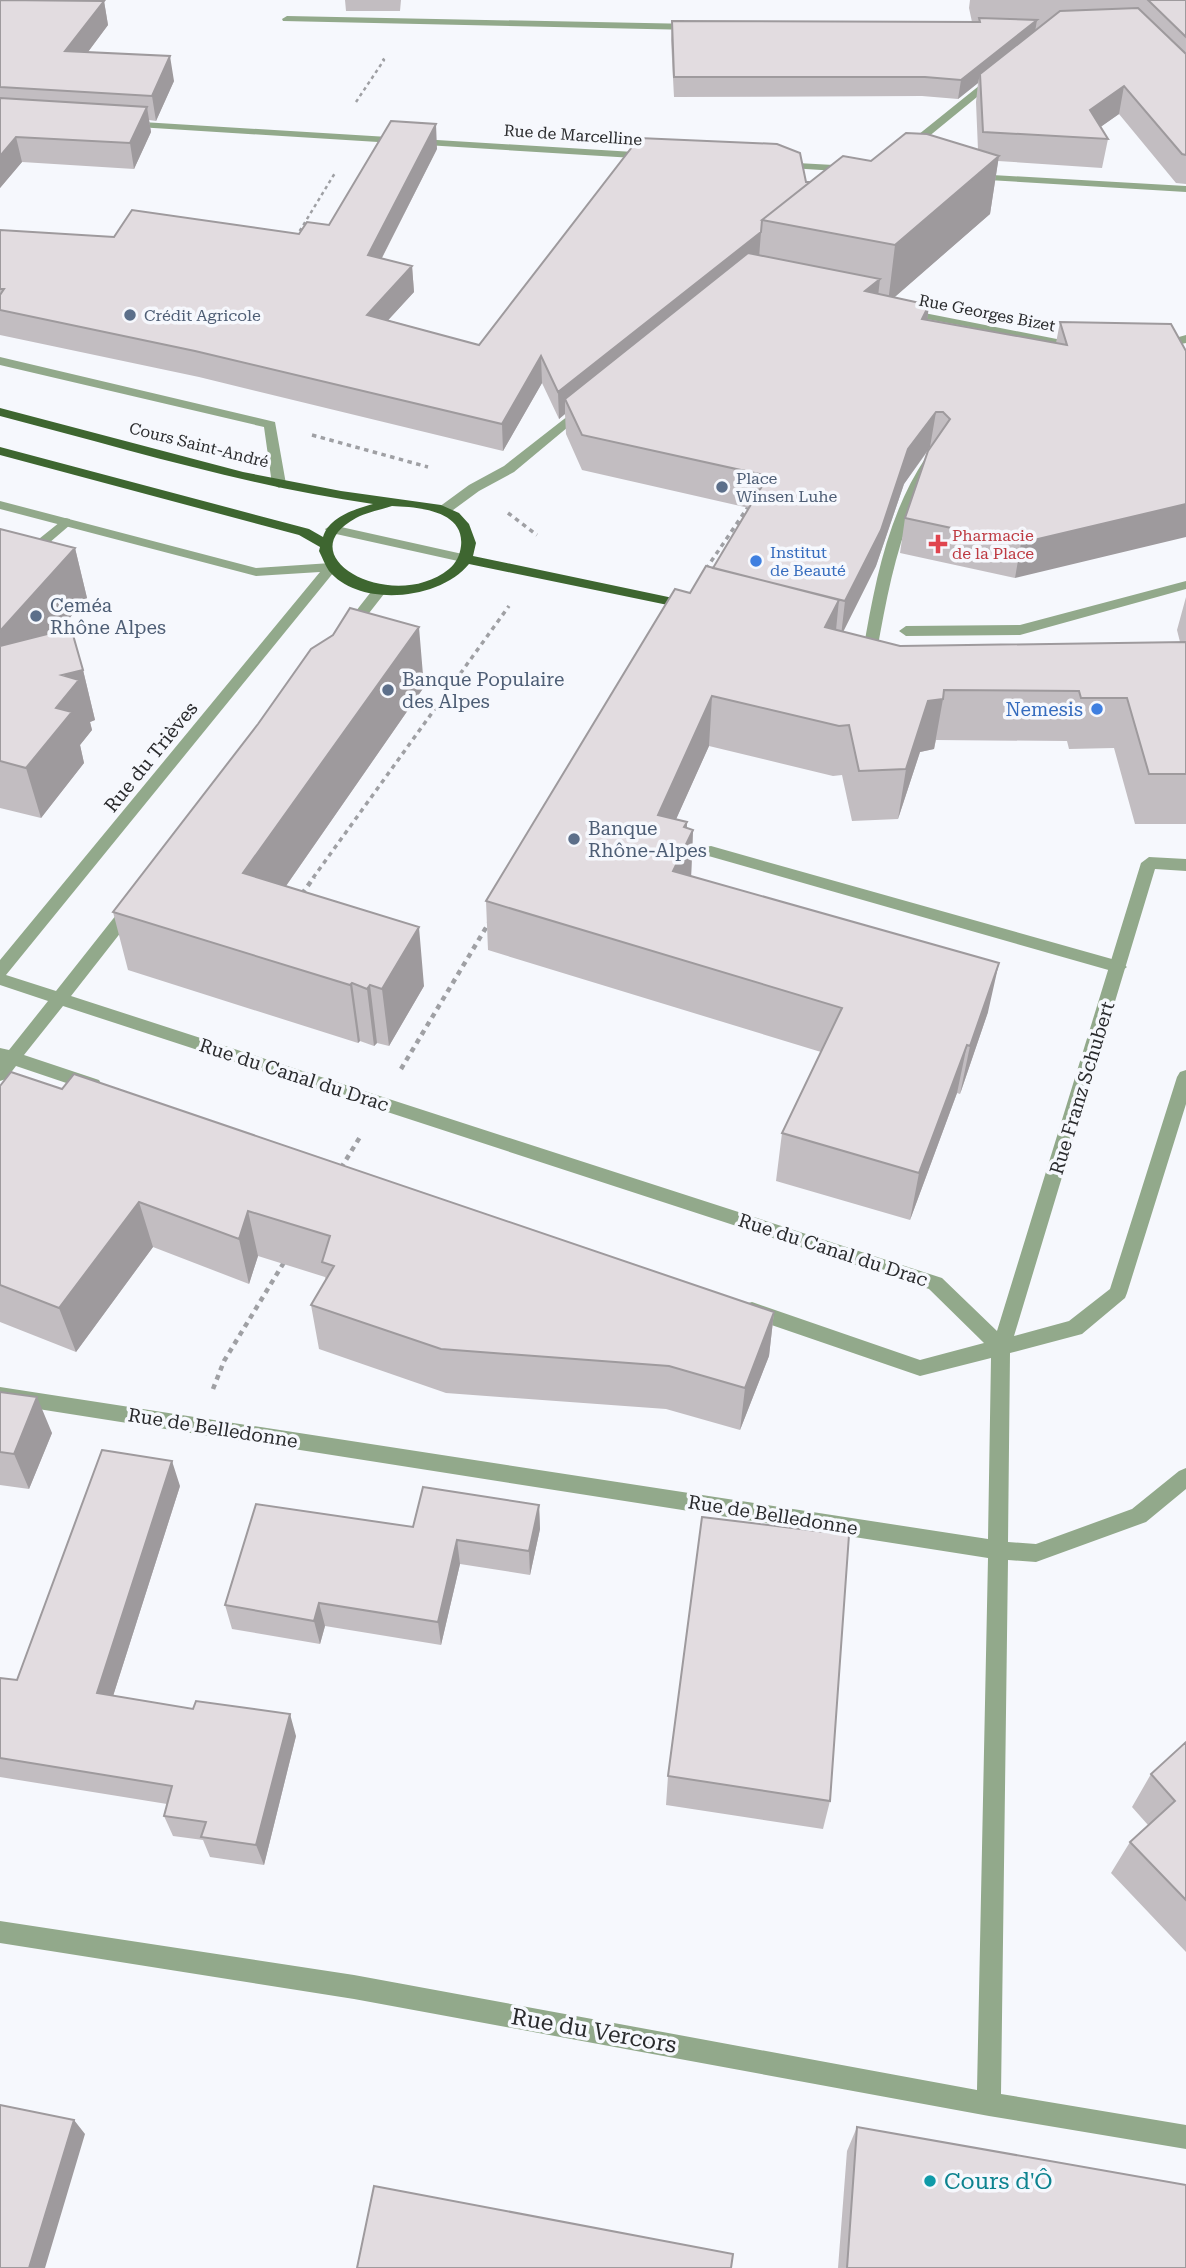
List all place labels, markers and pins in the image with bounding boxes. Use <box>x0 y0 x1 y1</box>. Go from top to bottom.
place label: Crédit Agricole <box>144 306 261 325</box>
marker: Crédit Agricole <box>122 307 138 323</box>
place label: Place Winsen Luhe <box>736 469 838 506</box>
marker: Place Winsen Luhe <box>714 479 730 495</box>
place label: Pharmacie de la Place <box>952 526 1034 563</box>
marker: Pharmacie de la Place <box>930 536 946 552</box>
place label: Institut de Beauté <box>770 543 846 580</box>
marker: Institut de Beauté <box>748 553 764 569</box>
place label: Ceméa Rhône Alpes <box>50 594 166 639</box>
marker: Ceméa Rhône Alpes <box>28 608 44 624</box>
place label: Banque Populaire des Alpes <box>402 668 564 713</box>
marker: Banque Populaire des Alpes <box>380 682 396 698</box>
place label: Nemesis <box>1006 698 1083 721</box>
marker: Nemesis <box>1089 701 1105 717</box>
place label: Banque Rhône-Alpes <box>588 817 707 862</box>
marker: Banque Rhône-Alpes <box>566 831 582 847</box>
place label: Cours d'Ô <box>944 2168 1053 2195</box>
marker: Cours d'Ô <box>922 2173 938 2189</box>

